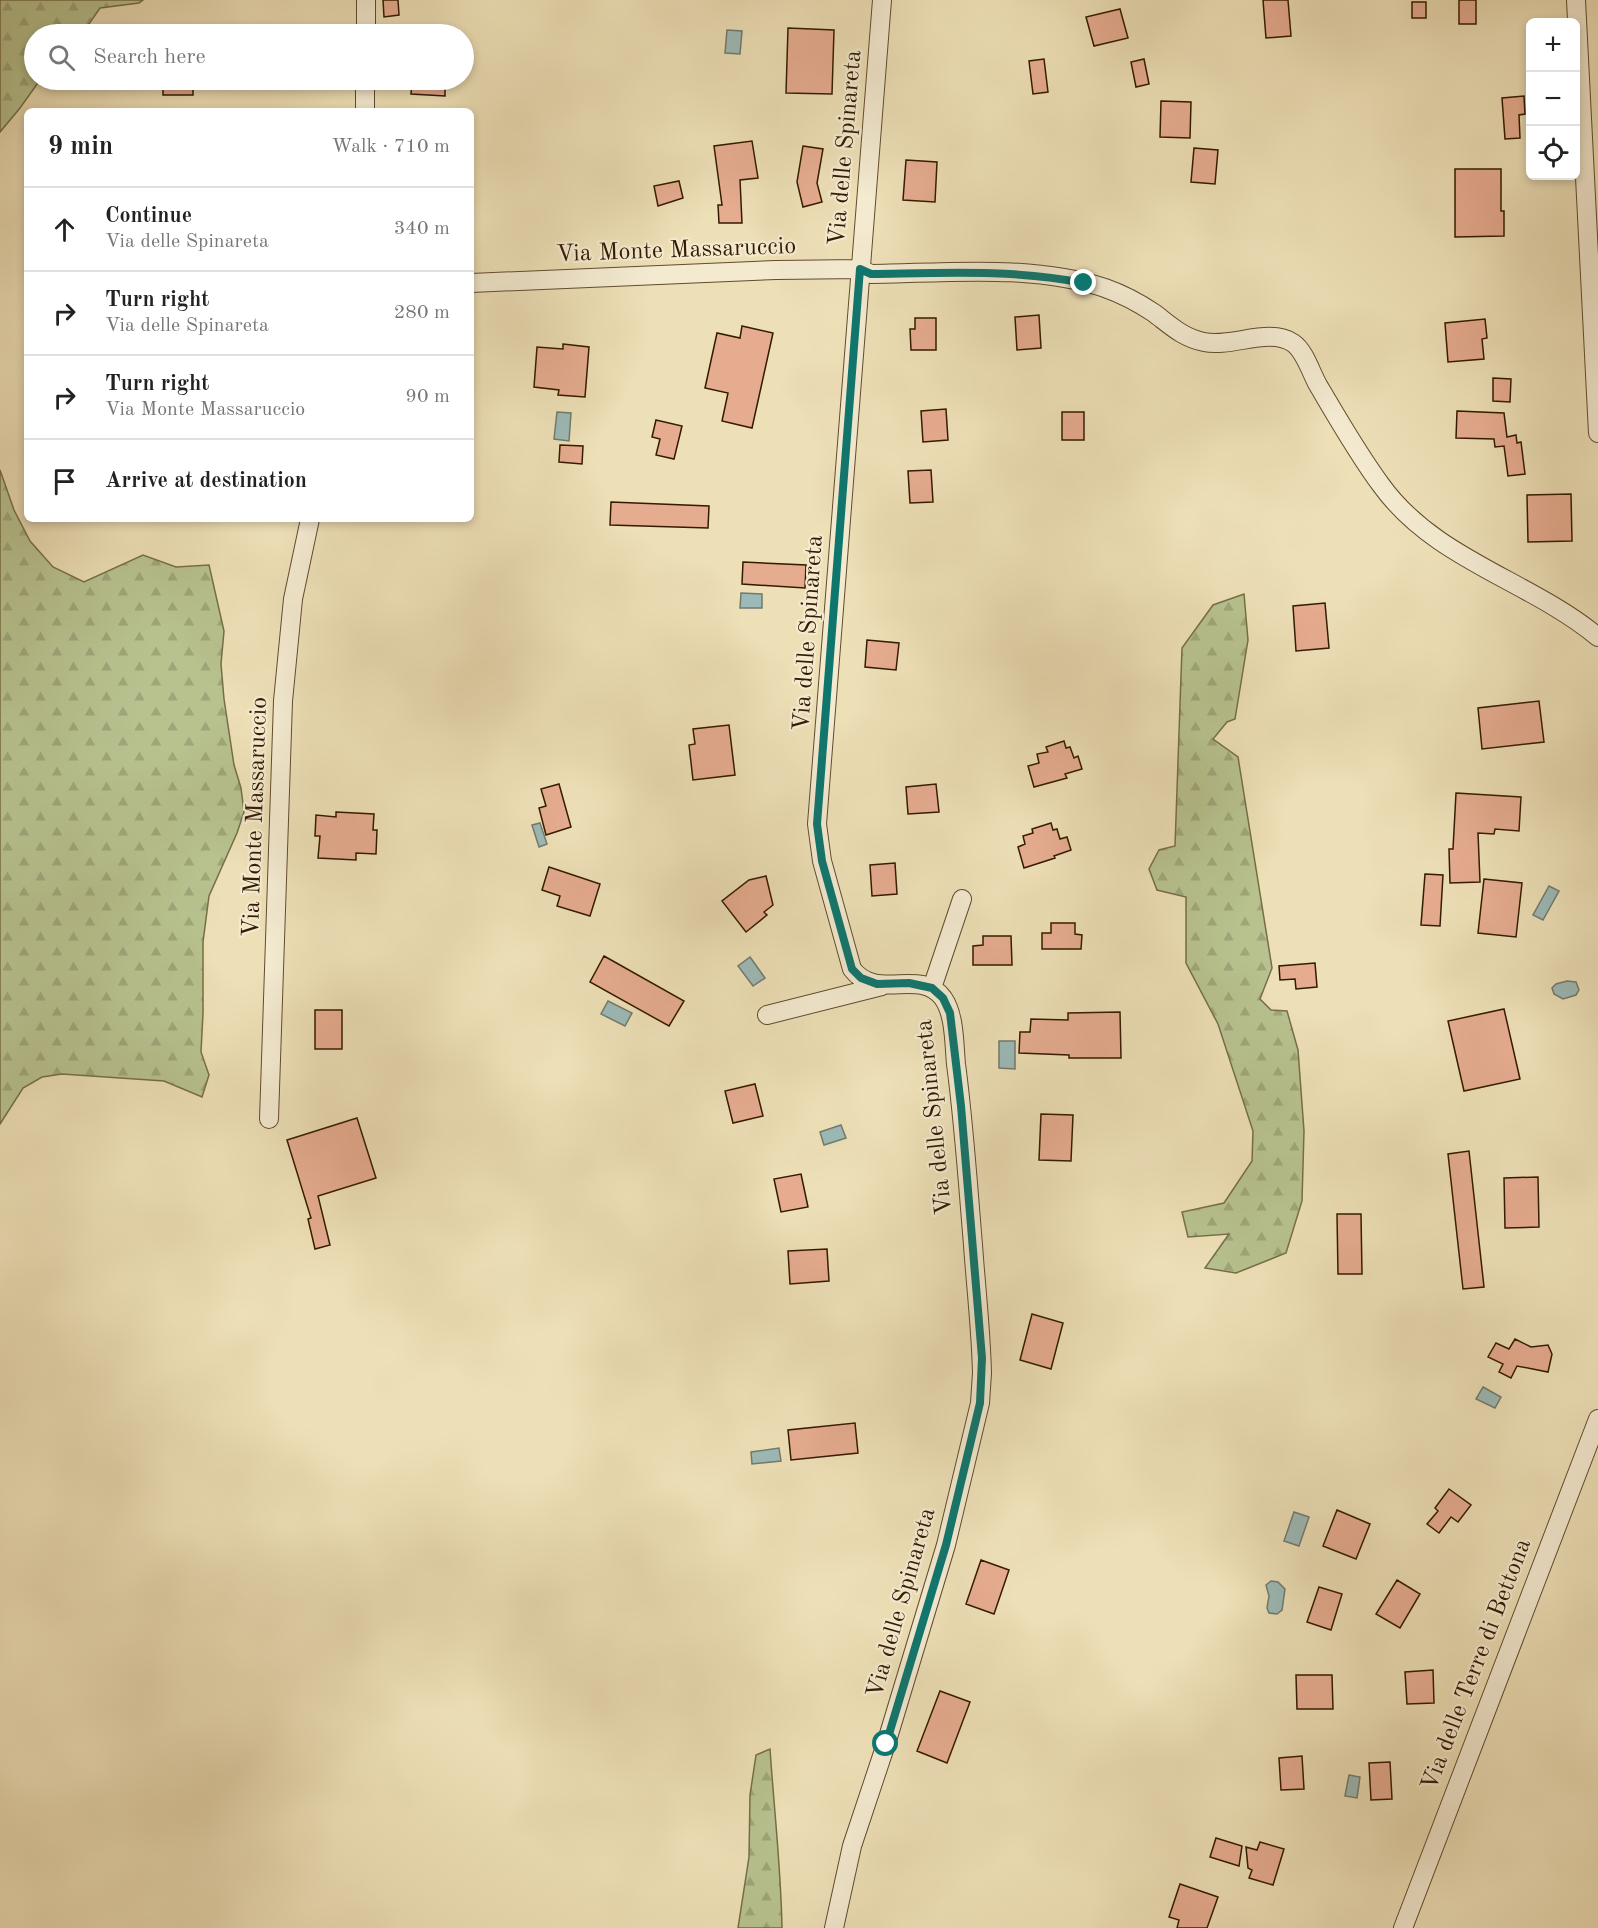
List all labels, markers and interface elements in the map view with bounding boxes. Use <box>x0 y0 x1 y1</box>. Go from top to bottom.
map controls <box>1526 18 1580 180</box>
button: + <box>1526 18 1580 72</box>
search box <box>24 24 474 90</box>
icon: search <box>45 41 78 74</box>
text: Search here <box>93 46 206 68</box>
street label: Via delle Spinareta <box>825 49 867 247</box>
button: − <box>1526 72 1580 126</box>
button: locate <box>1526 126 1580 180</box>
text: 9 min <box>48 134 113 160</box>
text: Walk · 710 m <box>331 137 450 157</box>
text: Continue <box>105 205 192 227</box>
icon: ahead <box>48 213 81 246</box>
text: 340 m <box>394 219 450 239</box>
text: Via delle Spinareta <box>105 232 269 252</box>
street label: Via Monte Massaruccio <box>556 235 796 267</box>
route end <box>1070 269 1096 295</box>
text: Turn right <box>105 289 209 311</box>
icon: right <box>48 297 81 330</box>
text: 280 m <box>394 303 450 323</box>
text: Via delle Spinareta <box>105 316 269 336</box>
text: Turn right <box>105 373 209 395</box>
icon: right <box>48 381 81 414</box>
text: 90 m <box>405 387 450 407</box>
text: Via Monte Massaruccio <box>105 400 305 420</box>
icon: arrive <box>48 465 81 498</box>
text: Arrive at destination <box>105 470 307 492</box>
street label: Via delle Spinareta <box>790 534 828 732</box>
street label: Via Monte Massaruccio <box>240 697 272 937</box>
street label: Via delle Spinareta <box>913 1018 957 1216</box>
street label: Via delle Spinareta <box>863 1505 941 1701</box>
street label: Via delle Terre di Bettona <box>1418 1536 1536 1794</box>
route start <box>872 1730 898 1756</box>

